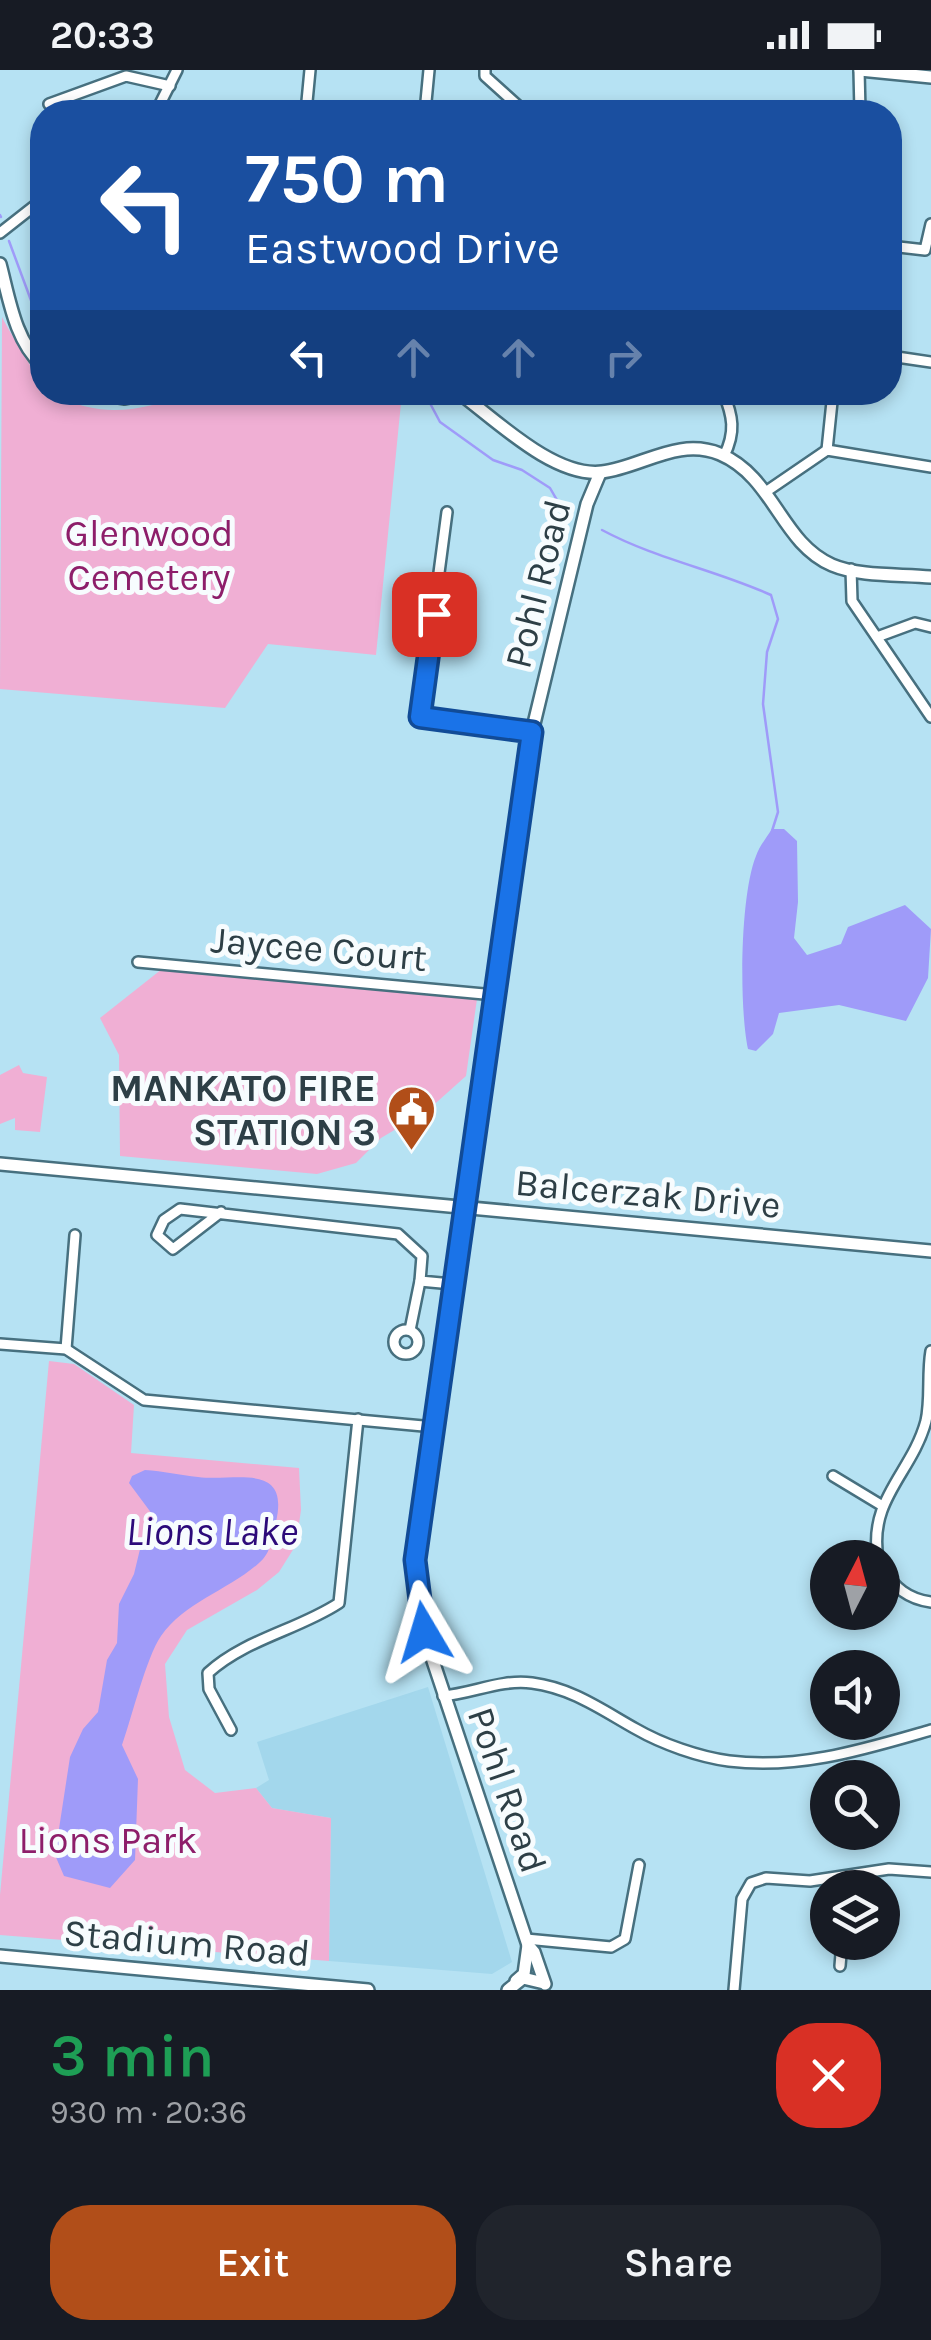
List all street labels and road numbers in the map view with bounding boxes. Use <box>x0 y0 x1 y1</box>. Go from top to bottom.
street label: Pohl Road <box>495 495 581 673</box>
street label: Jaycee Court <box>209 917 429 981</box>
street label: Balcerzak Drive <box>513 1160 783 1228</box>
street label: Pohl Road <box>458 1701 556 1879</box>
street label: Stadium Road <box>62 1910 312 1976</box>

